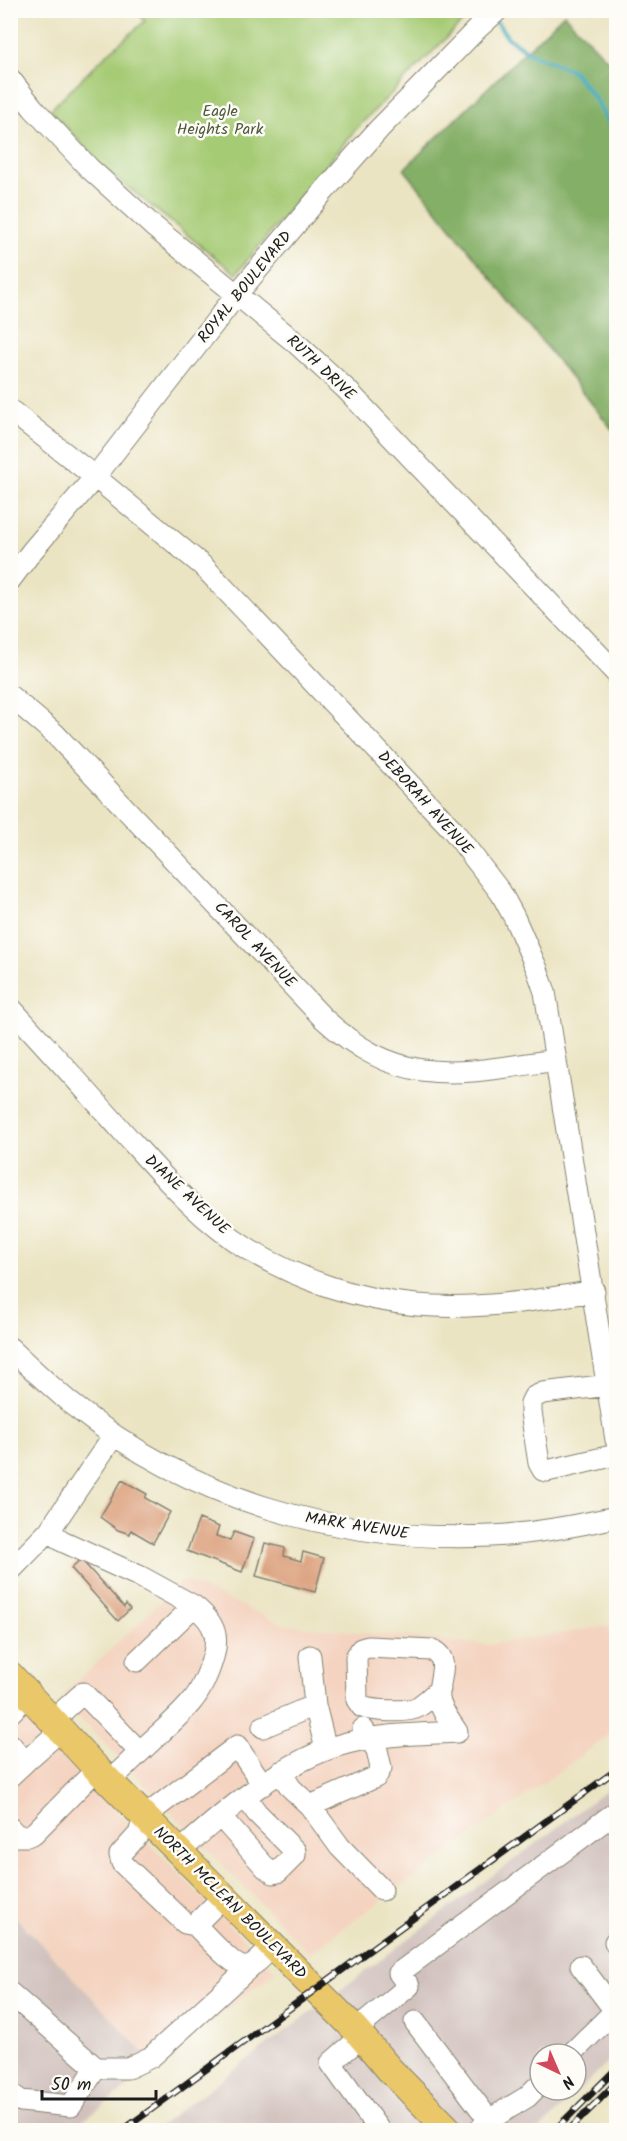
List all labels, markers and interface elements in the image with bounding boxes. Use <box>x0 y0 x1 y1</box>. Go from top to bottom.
park label: Eagle Heights Park <box>177 99 264 142</box>
street label: ROYAL BOULEVARD <box>192 225 298 349</box>
street label: RUTH DRIVE <box>281 329 362 407</box>
street label: DEBORAH AVENUE <box>371 745 479 861</box>
street label: CAROL AVENUE <box>208 896 302 995</box>
street label: DIANE AVENUE <box>139 1149 236 1242</box>
street label: MARK AVENUE <box>303 1505 411 1547</box>
street label: NORTH MCLEAN BOULEVARD <box>147 1820 313 1986</box>
north arrow <box>528 2042 588 2102</box>
scale bar <box>42 2063 156 2101</box>
text: N <box>555 2069 580 2094</box>
text: 50 m <box>51 2071 91 2100</box>

